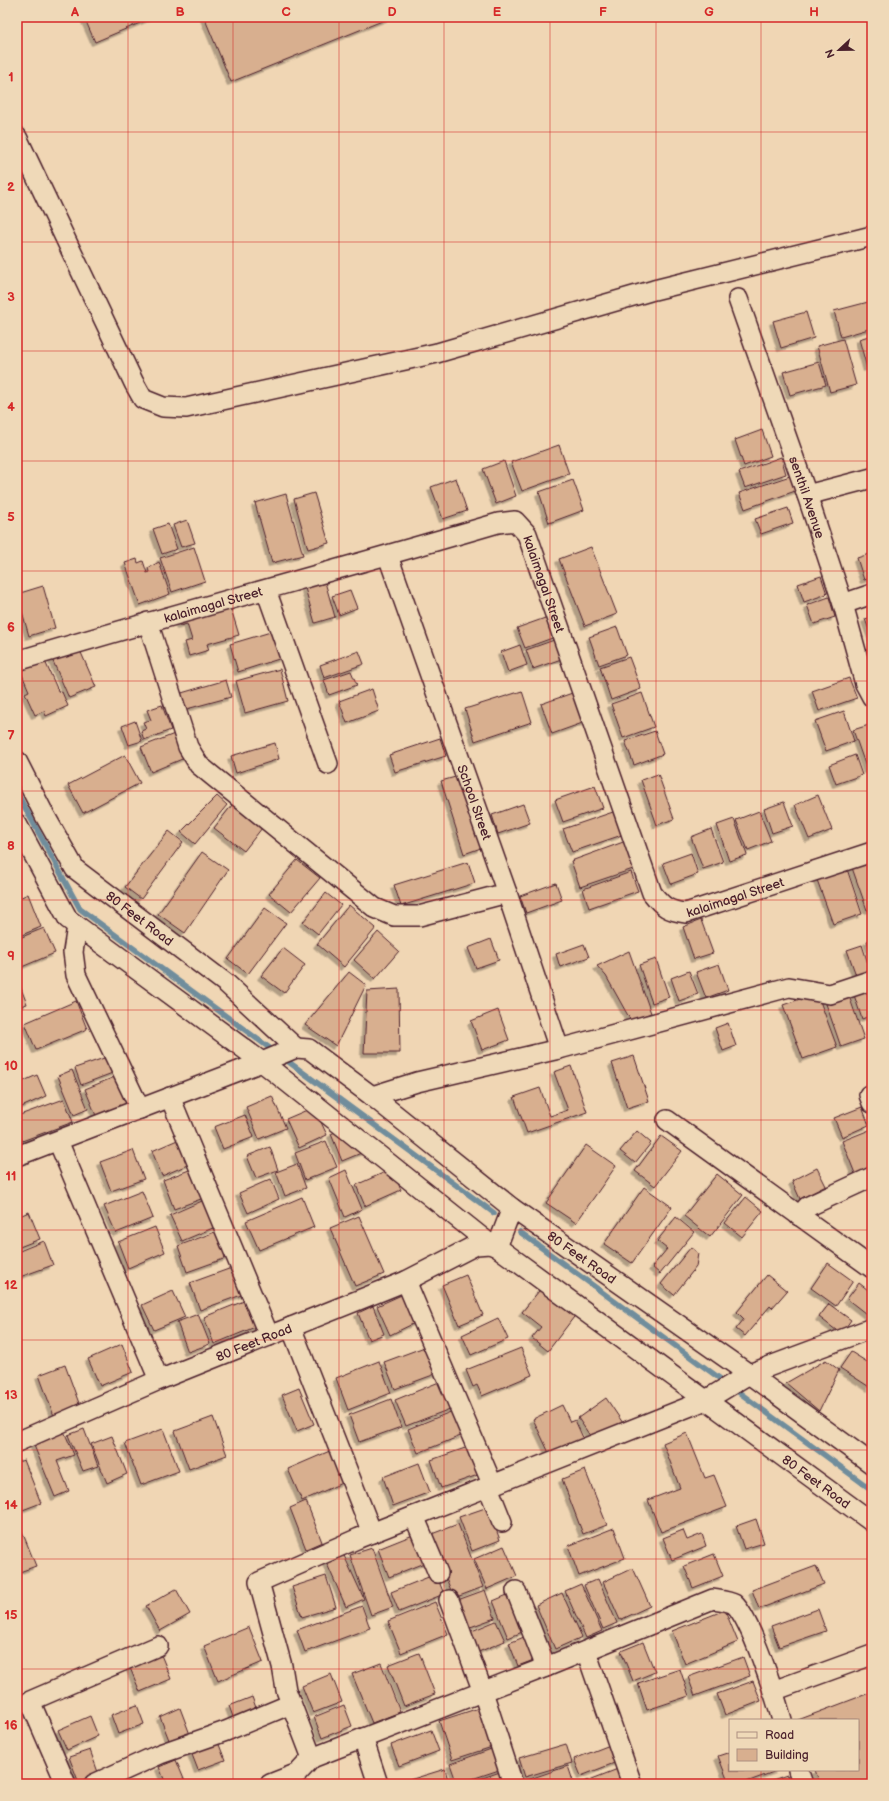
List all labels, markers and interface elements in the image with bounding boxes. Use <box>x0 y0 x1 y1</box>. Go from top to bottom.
text: A <box>70 4 79 20</box>
text: B <box>175 4 185 20</box>
text: C <box>281 4 291 20</box>
text: D <box>387 4 397 20</box>
text: E <box>493 4 502 20</box>
text: F <box>599 4 607 20</box>
text: G <box>704 4 714 20</box>
text: H <box>809 4 819 20</box>
north arrow <box>819 30 859 70</box>
text: N <box>823 47 838 60</box>
text: 1 <box>8 69 14 85</box>
text: 2 <box>7 179 15 195</box>
text: 3 <box>7 289 15 305</box>
text: 4 <box>7 399 15 415</box>
street label: senthil Avenue <box>785 454 828 541</box>
text: 5 <box>7 509 15 525</box>
street label: kalaimagal Street <box>519 534 568 635</box>
street label: kalaimagal Street <box>162 584 264 627</box>
text: 6 <box>7 619 15 635</box>
text: 7 <box>7 728 15 744</box>
street label: School Street <box>453 763 495 842</box>
text: 8 <box>7 838 15 854</box>
street label: kalaimagal Street <box>685 874 786 921</box>
street label: 80 Feet Road <box>102 888 176 950</box>
text: 9 <box>7 948 15 964</box>
text: 10 <box>4 1058 18 1074</box>
text: 11 <box>6 1168 16 1184</box>
street label: 80 Feet Road <box>544 1228 619 1288</box>
text: 12 <box>4 1277 18 1293</box>
street label: 80 Feet Road <box>214 1321 294 1365</box>
text: 13 <box>4 1387 18 1403</box>
street label: 80 Feet Road <box>779 1452 853 1512</box>
text: 14 <box>4 1497 18 1513</box>
text: 15 <box>5 1607 18 1623</box>
text: 16 <box>4 1717 18 1733</box>
legend <box>729 1719 859 1771</box>
text: Road <box>765 1728 794 1743</box>
text: Building <box>765 1748 809 1763</box>

